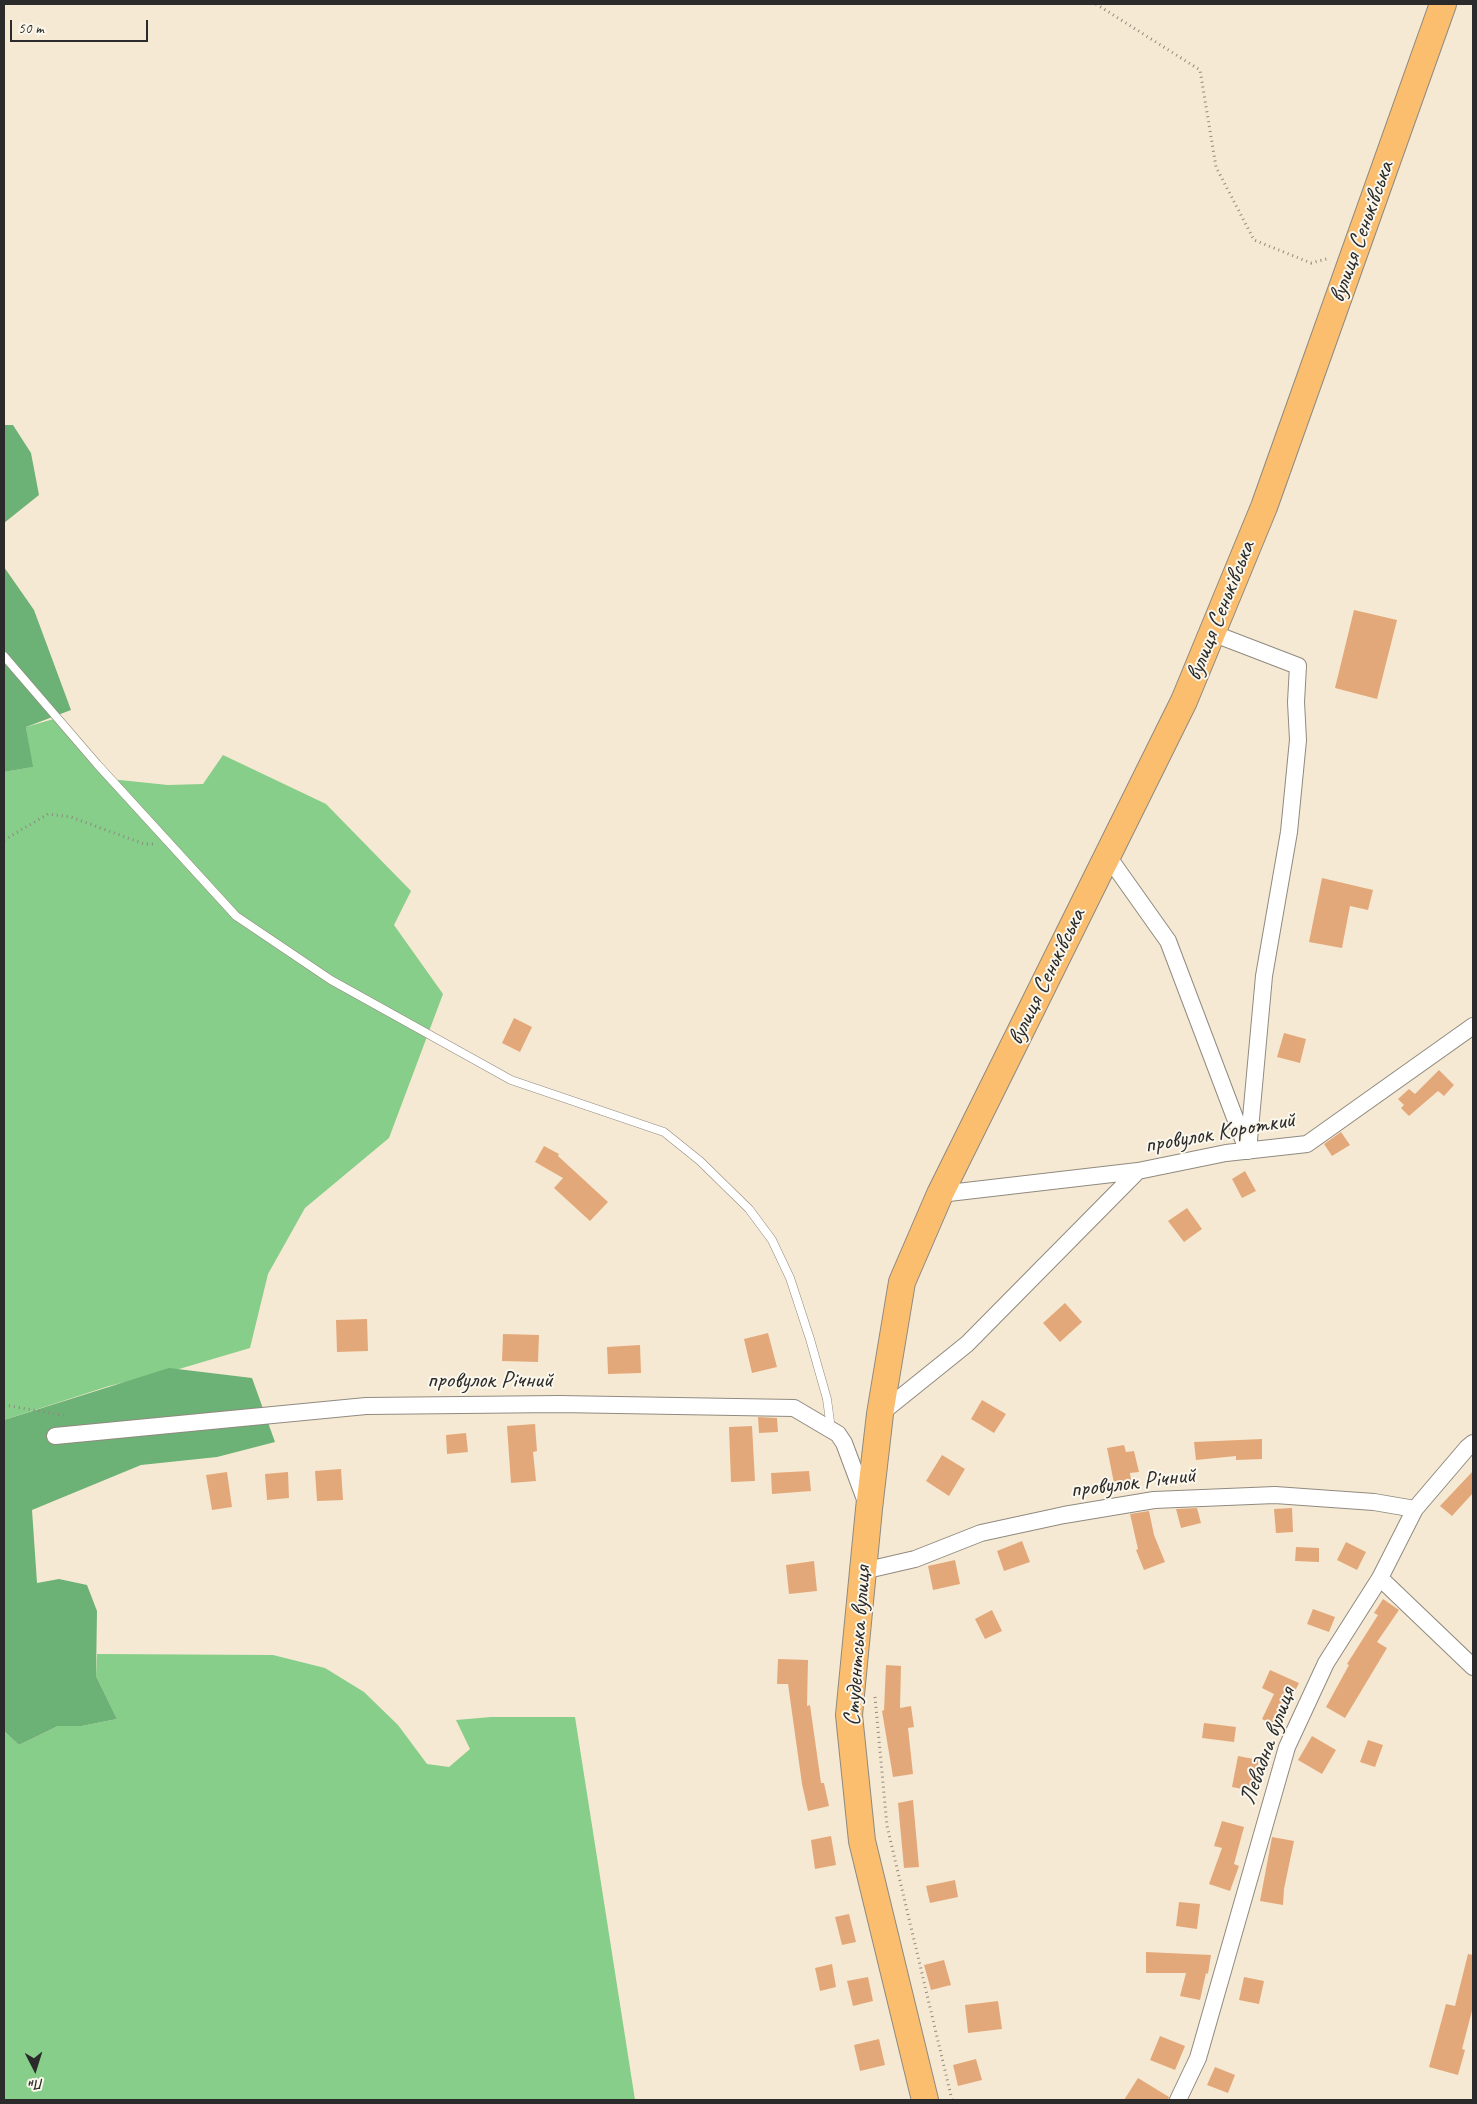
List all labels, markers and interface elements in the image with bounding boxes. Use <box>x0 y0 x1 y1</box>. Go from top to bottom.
scale bar <box>12 10 150 42</box>
text: 50 m <box>18 19 44 38</box>
street label: вулиця Сенькiвська <box>1323 158 1401 306</box>
street label: вулиця Сенькiвська <box>1180 537 1262 685</box>
street label: вулиця Сенькiвська <box>1002 904 1092 1050</box>
street label: провулок Короткий <box>1142 1106 1298 1160</box>
street label: провулок Рiчний <box>427 1367 553 1395</box>
street label: провулок Річний <box>1069 1461 1197 1505</box>
street label: Студентська вулиця <box>838 1565 878 1727</box>
street label: Левадна вулиця <box>1233 1683 1303 1809</box>
north arrow <box>10 2044 60 2094</box>
text: Пн <box>28 2075 44 2094</box>

